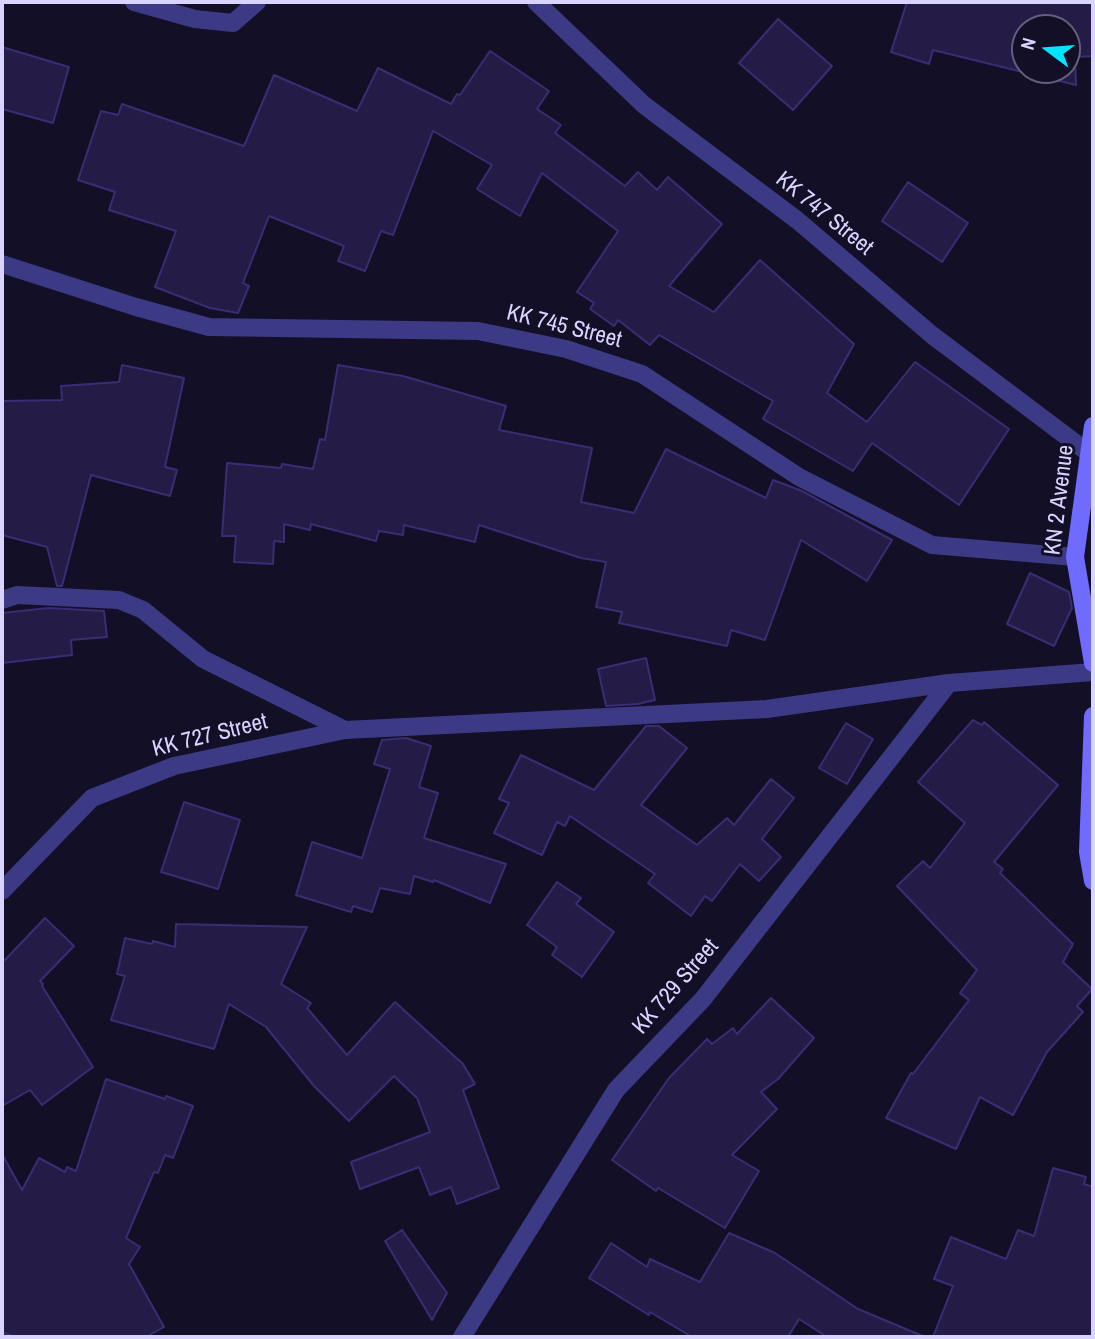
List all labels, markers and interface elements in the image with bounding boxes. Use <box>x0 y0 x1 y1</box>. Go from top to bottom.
north arrow <box>1011 14 1081 84</box>
text: N <box>1014 35 1042 53</box>
street label: KK 747 Street <box>770 166 878 262</box>
street label: KK 745 Street <box>504 299 624 355</box>
street label: KN 2 Avenue <box>1040 443 1080 557</box>
street label: KK 727 Street <box>150 708 270 764</box>
street label: KK 729 Street <box>627 934 725 1040</box>

